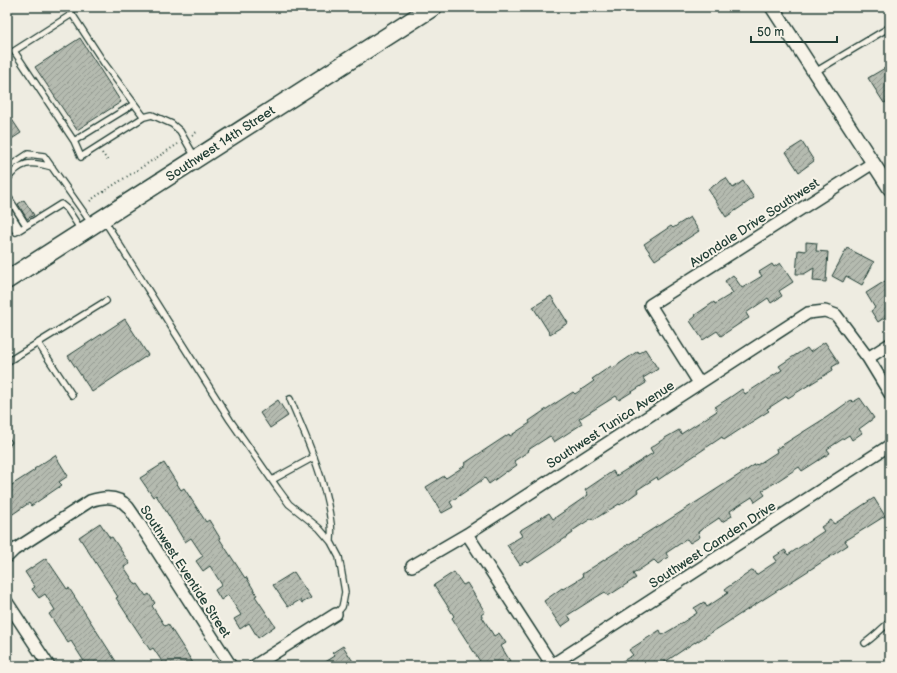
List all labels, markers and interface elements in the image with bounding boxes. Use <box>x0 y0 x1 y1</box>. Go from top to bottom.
scale bar <box>751 18 837 44</box>
text: 50 m <box>757 25 784 40</box>
street label: Southwest 14th Street <box>163 103 278 185</box>
street label: Avondale Drive Southwest <box>687 175 822 271</box>
street label: Southwest Tunica Avenue <box>544 377 678 472</box>
street label: Southwest Camden Drive <box>646 498 779 592</box>
street label: Southwest Eventide Street <box>136 502 234 641</box>

